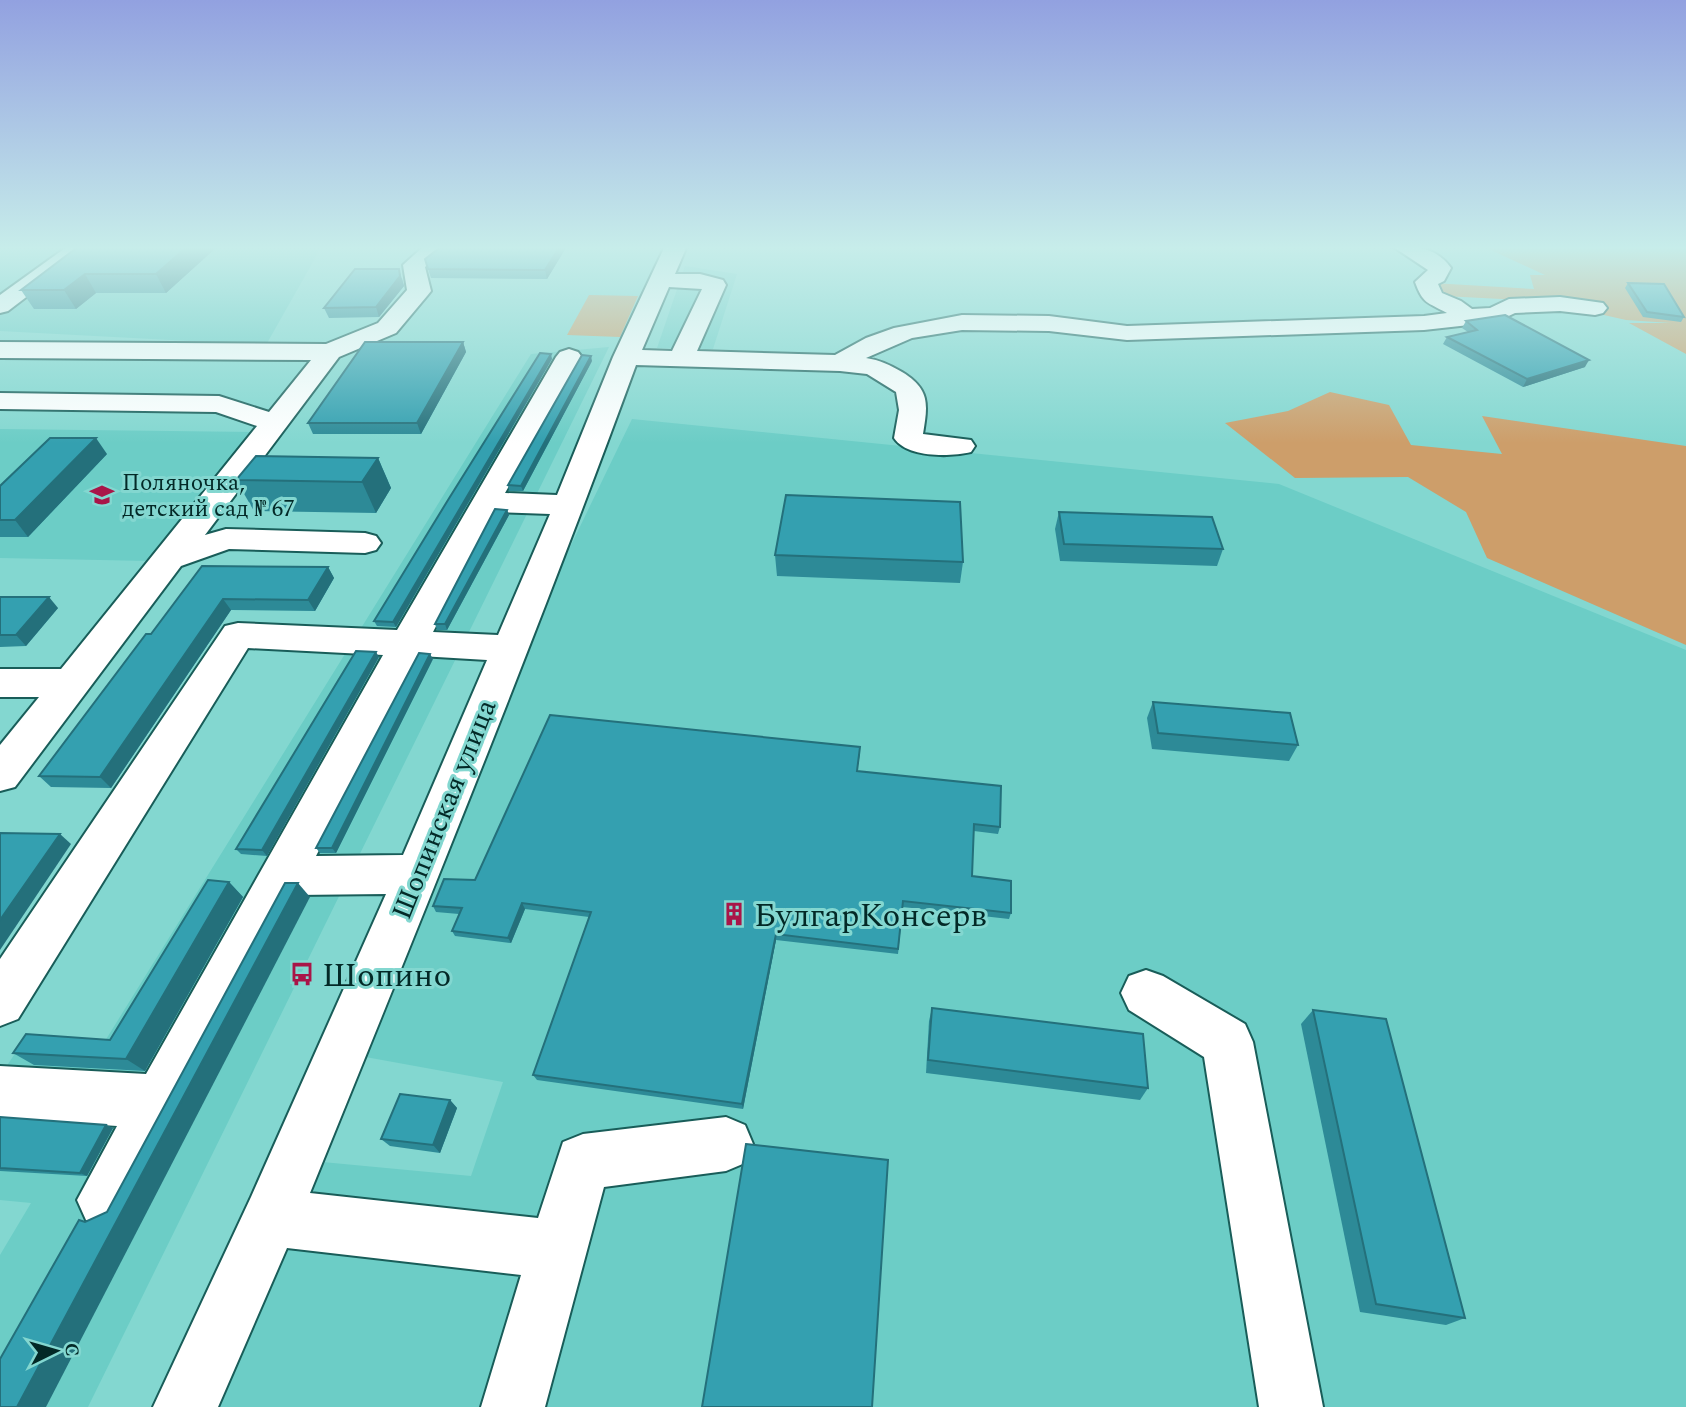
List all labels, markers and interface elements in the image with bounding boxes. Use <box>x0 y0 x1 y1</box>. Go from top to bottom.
place label: Поляночка, детский сад № 67 <box>122 466 295 527</box>
school or university icon: Поляночка, детский сад № 67 <box>88 481 116 509</box>
street label: Шопинская улица <box>381 693 508 926</box>
place label: БулгарКонсерв <box>754 891 987 941</box>
building icon: БулгарКонсерв <box>720 900 748 928</box>
place label: Шопино <box>322 951 451 1001</box>
bus stop icon: Шопино <box>288 960 316 988</box>
north arrow <box>21 1316 91 1386</box>
text: С <box>56 1342 86 1358</box>

